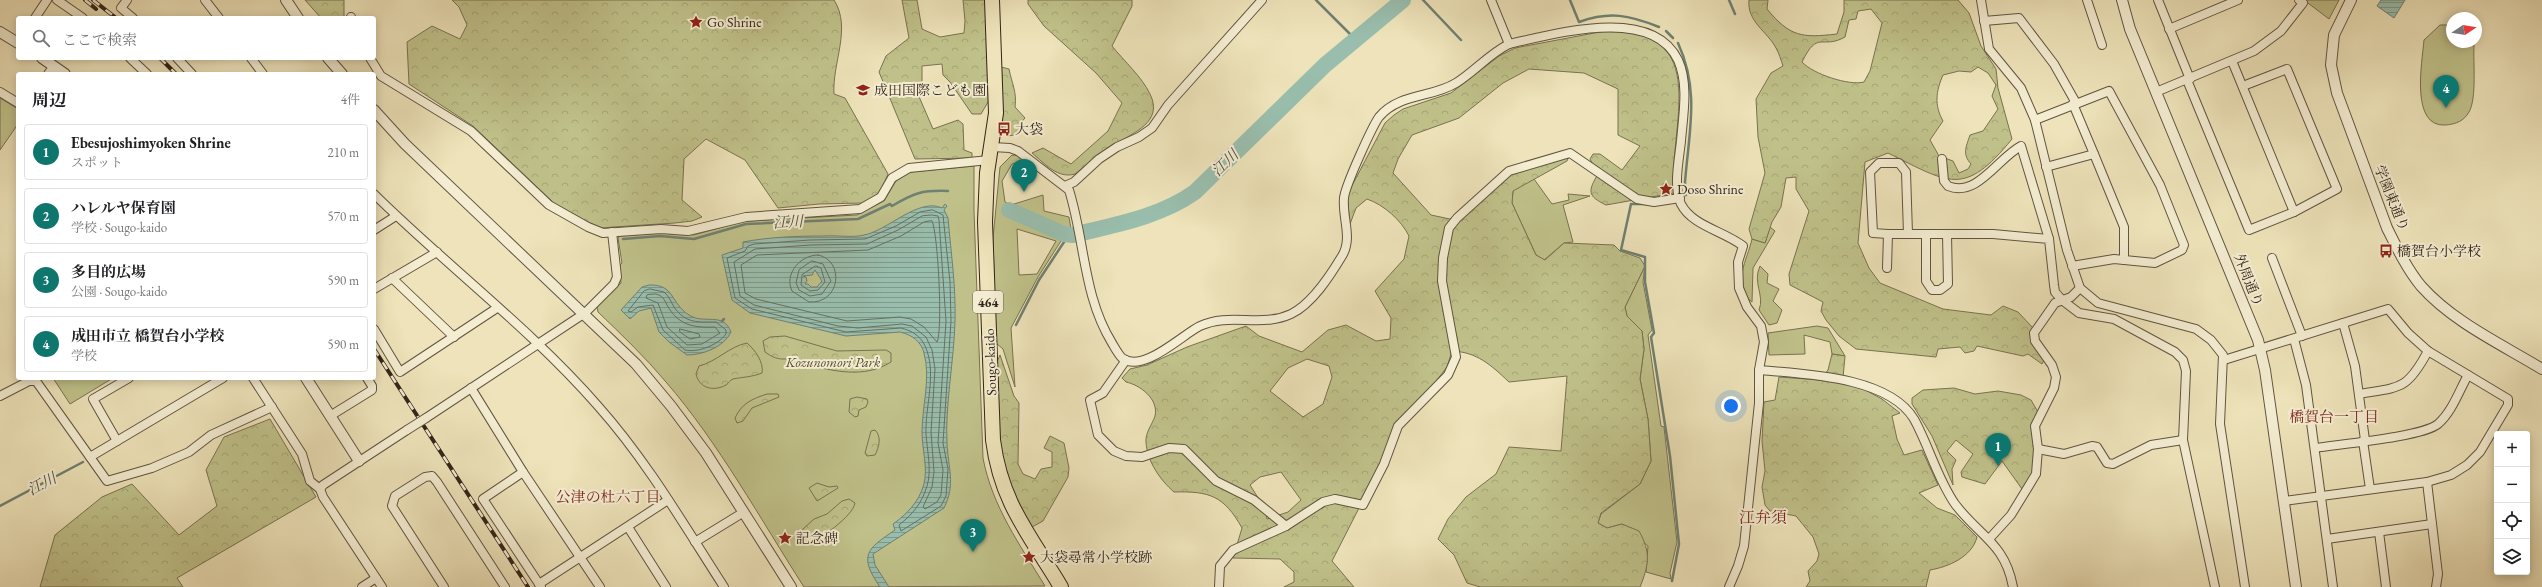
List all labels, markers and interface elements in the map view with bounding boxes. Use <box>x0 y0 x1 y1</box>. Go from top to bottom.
north arrow <box>2446 12 2482 48</box>
place label: Go Shrine <box>707 13 762 31</box>
place icon: Go Shrine <box>688 14 704 30</box>
search box <box>16 16 376 60</box>
icon: search <box>30 27 52 49</box>
text: ここで検索 <box>62 30 137 49</box>
pin: 4 <box>2433 75 2459 108</box>
place label: 成田国際こども園 <box>874 81 986 99</box>
school or university icon: 成田国際こども園 <box>855 82 871 98</box>
text: 周辺 <box>32 89 66 111</box>
text: 4件 <box>341 91 360 108</box>
place label: 大袋 <box>1015 120 1043 138</box>
bus stop icon: 大袋 <box>996 121 1012 137</box>
text: Ebesujoshimyoken Shrine <box>71 133 231 152</box>
text: 1 <box>43 144 49 161</box>
text: 210 m <box>328 144 359 161</box>
water label: 江川 <box>1207 144 1243 180</box>
text: スポット <box>71 154 123 171</box>
pin: 2 <box>1011 159 1037 192</box>
street label: 学園東通り <box>2371 162 2413 234</box>
place label: Doso Shrine <box>1677 180 1744 198</box>
place icon: Doso Shrine <box>1658 181 1674 197</box>
text: ハレルヤ保育園 <box>71 198 176 217</box>
text: 2 <box>43 208 49 225</box>
text: 570 m <box>328 208 359 225</box>
water label: 江川 <box>772 211 805 232</box>
text: 学校 · Sougo-kaido <box>71 219 167 236</box>
place label: 橋賀台小学校 <box>2397 242 2481 260</box>
bus stop icon: 橋賀台小学校 <box>2378 243 2394 259</box>
street label: 外周通り <box>2230 251 2268 309</box>
text: 多目的広場 <box>71 262 146 281</box>
text: 3 <box>43 272 49 289</box>
text: 590 m <box>328 272 359 289</box>
text: 公園 · Sougo-kaido <box>71 283 167 300</box>
road number: 464 <box>973 291 1003 313</box>
text: 成田市立 橋賀台小学校 <box>71 326 225 345</box>
street label: Sougo-kaido <box>980 328 1000 396</box>
text: 4 <box>43 336 49 353</box>
text: 590 m <box>328 336 359 353</box>
text: 学校 <box>71 347 97 364</box>
park label: Kozunomori Park <box>785 353 881 371</box>
your location <box>1721 396 1741 416</box>
district label: 橋賀台一丁目 <box>2289 407 2379 426</box>
map controls <box>2494 431 2530 575</box>
button: + <box>2494 431 2530 467</box>
pin: 1 <box>1985 433 2011 466</box>
water label: 江川 <box>24 467 61 499</box>
button: − <box>2494 467 2530 503</box>
district label: 公津の杜六丁目 <box>555 487 661 506</box>
button: locate <box>2494 503 2530 539</box>
district label: 江弁須 <box>1739 507 1787 528</box>
pin: 3 <box>960 519 986 552</box>
place label: 記念碑 <box>796 529 838 547</box>
place icon: 記念碑 <box>777 530 793 546</box>
button: layers <box>2494 539 2530 575</box>
place label: 大袋尋常小学校跡 <box>1040 548 1152 566</box>
place icon: 大袋尋常小学校跡 <box>1021 549 1037 565</box>

